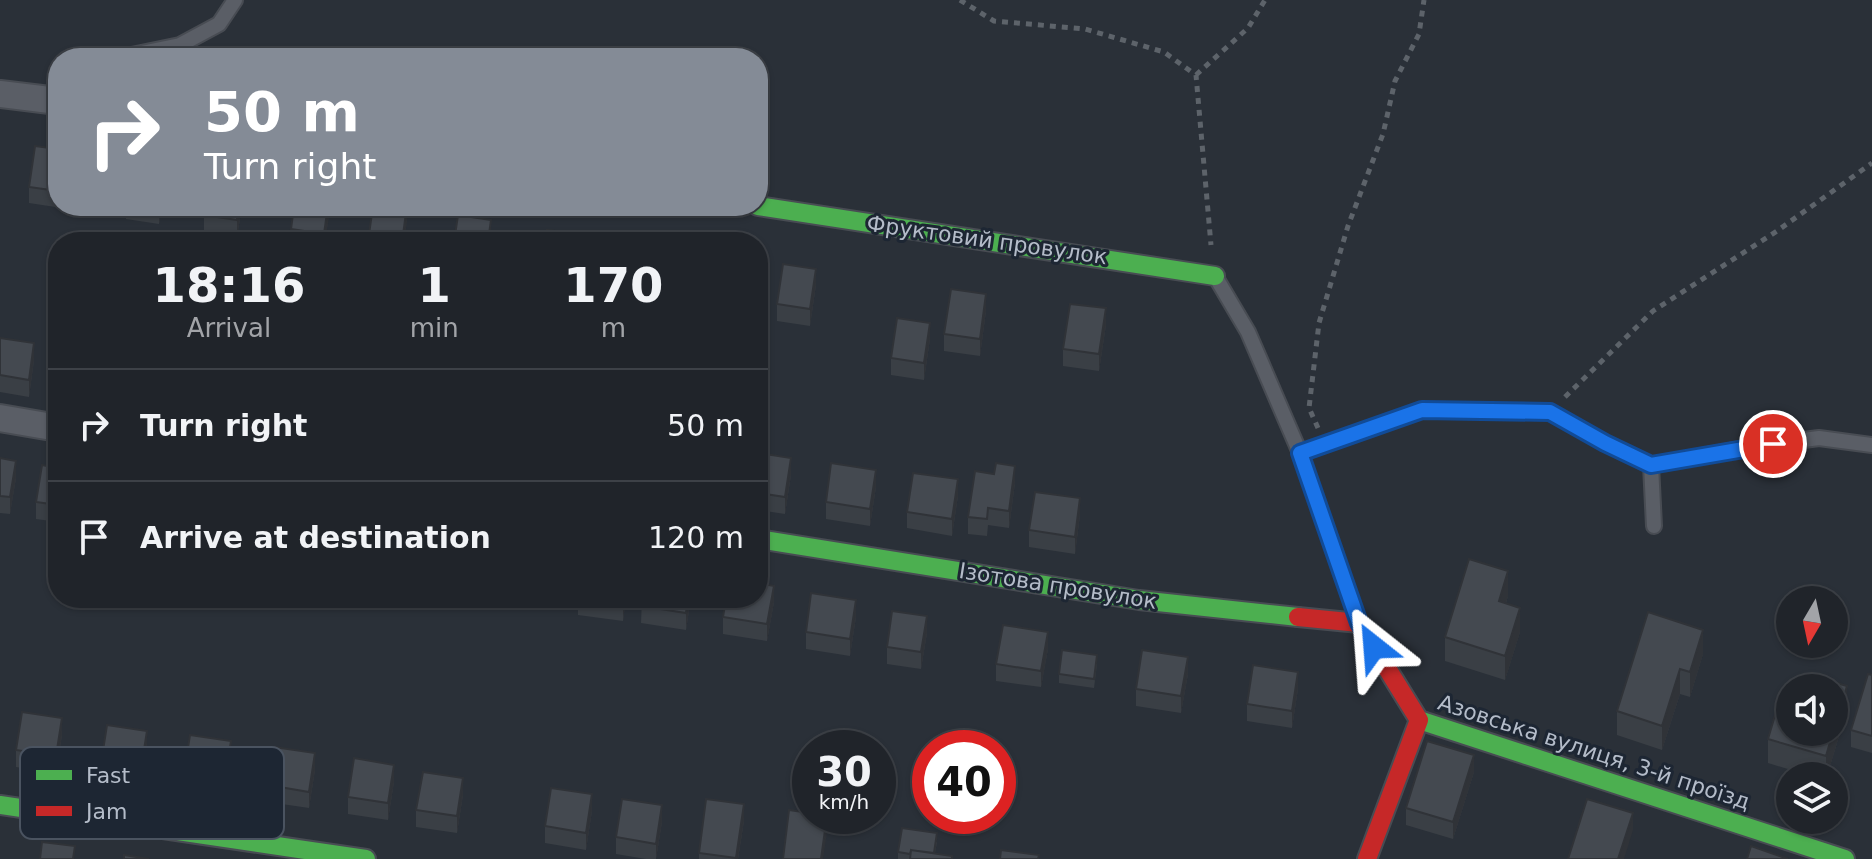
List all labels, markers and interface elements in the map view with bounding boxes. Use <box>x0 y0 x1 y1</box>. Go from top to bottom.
text: 50 m <box>204 79 360 144</box>
icon: right <box>72 80 176 184</box>
text: Turn right <box>204 146 376 187</box>
street label: Фруктовий провулок <box>865 211 1109 269</box>
text: 18:16 <box>152 257 305 313</box>
text: 1 <box>418 257 451 313</box>
text: 170 <box>563 257 663 313</box>
text: Arrival <box>187 313 271 343</box>
text: min <box>410 313 459 343</box>
text: m <box>601 313 626 343</box>
icon: right <box>72 403 116 447</box>
text: Turn right <box>140 408 307 443</box>
text: 50 m <box>667 408 744 443</box>
pin <box>1739 410 1807 478</box>
icon: arrive <box>1751 422 1795 466</box>
icon: arrive <box>72 515 116 559</box>
text: Arrive at destination <box>140 520 491 555</box>
text: 120 m <box>648 520 744 555</box>
street label: Ізотова провулок <box>957 558 1159 614</box>
north arrow <box>1776 586 1848 658</box>
map controls <box>1776 586 1848 834</box>
position arrow <box>1332 605 1416 689</box>
button: sound <box>1776 674 1848 746</box>
street label: Азовська вулиця, 3-й проїзд <box>1435 690 1753 814</box>
speed limit sign: 40 <box>912 730 1016 834</box>
legend <box>20 747 284 839</box>
text: 30 <box>816 749 872 795</box>
button: layers <box>1776 762 1848 834</box>
text: Fast <box>86 763 131 788</box>
text: km/h <box>819 790 869 814</box>
text: Jam <box>84 799 127 824</box>

